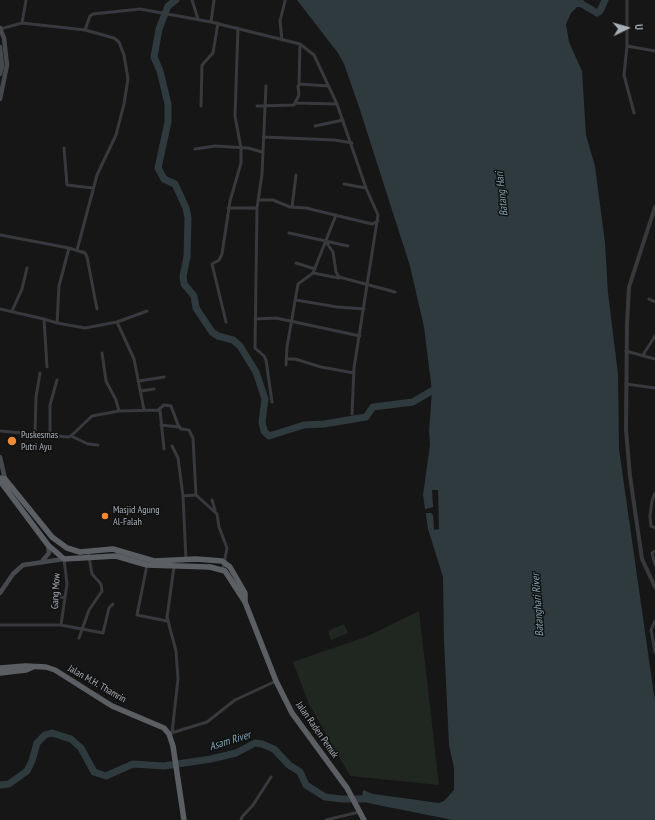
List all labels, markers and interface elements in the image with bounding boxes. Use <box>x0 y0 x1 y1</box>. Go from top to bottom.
north arrow <box>607 8 647 48</box>
text: U <box>632 24 646 30</box>
water label: Batang Hari <box>493 171 511 217</box>
place label: Puskesmas Putri Ayu <box>21 429 58 452</box>
marker: Puskesmas Putri Ayu <box>6 435 18 447</box>
place label: Masjid Agung Al-Falah <box>113 504 160 528</box>
marker: Masjid Agung Al-Falah <box>100 511 110 521</box>
street label: Gang Mow <box>49 573 63 609</box>
water label: Batanghari River <box>529 573 547 637</box>
street label: Jalan M.H. Thamrin <box>66 662 128 706</box>
street label: Jalan Raden Pemuk <box>293 699 341 761</box>
water label: Asam River <box>208 729 252 753</box>

